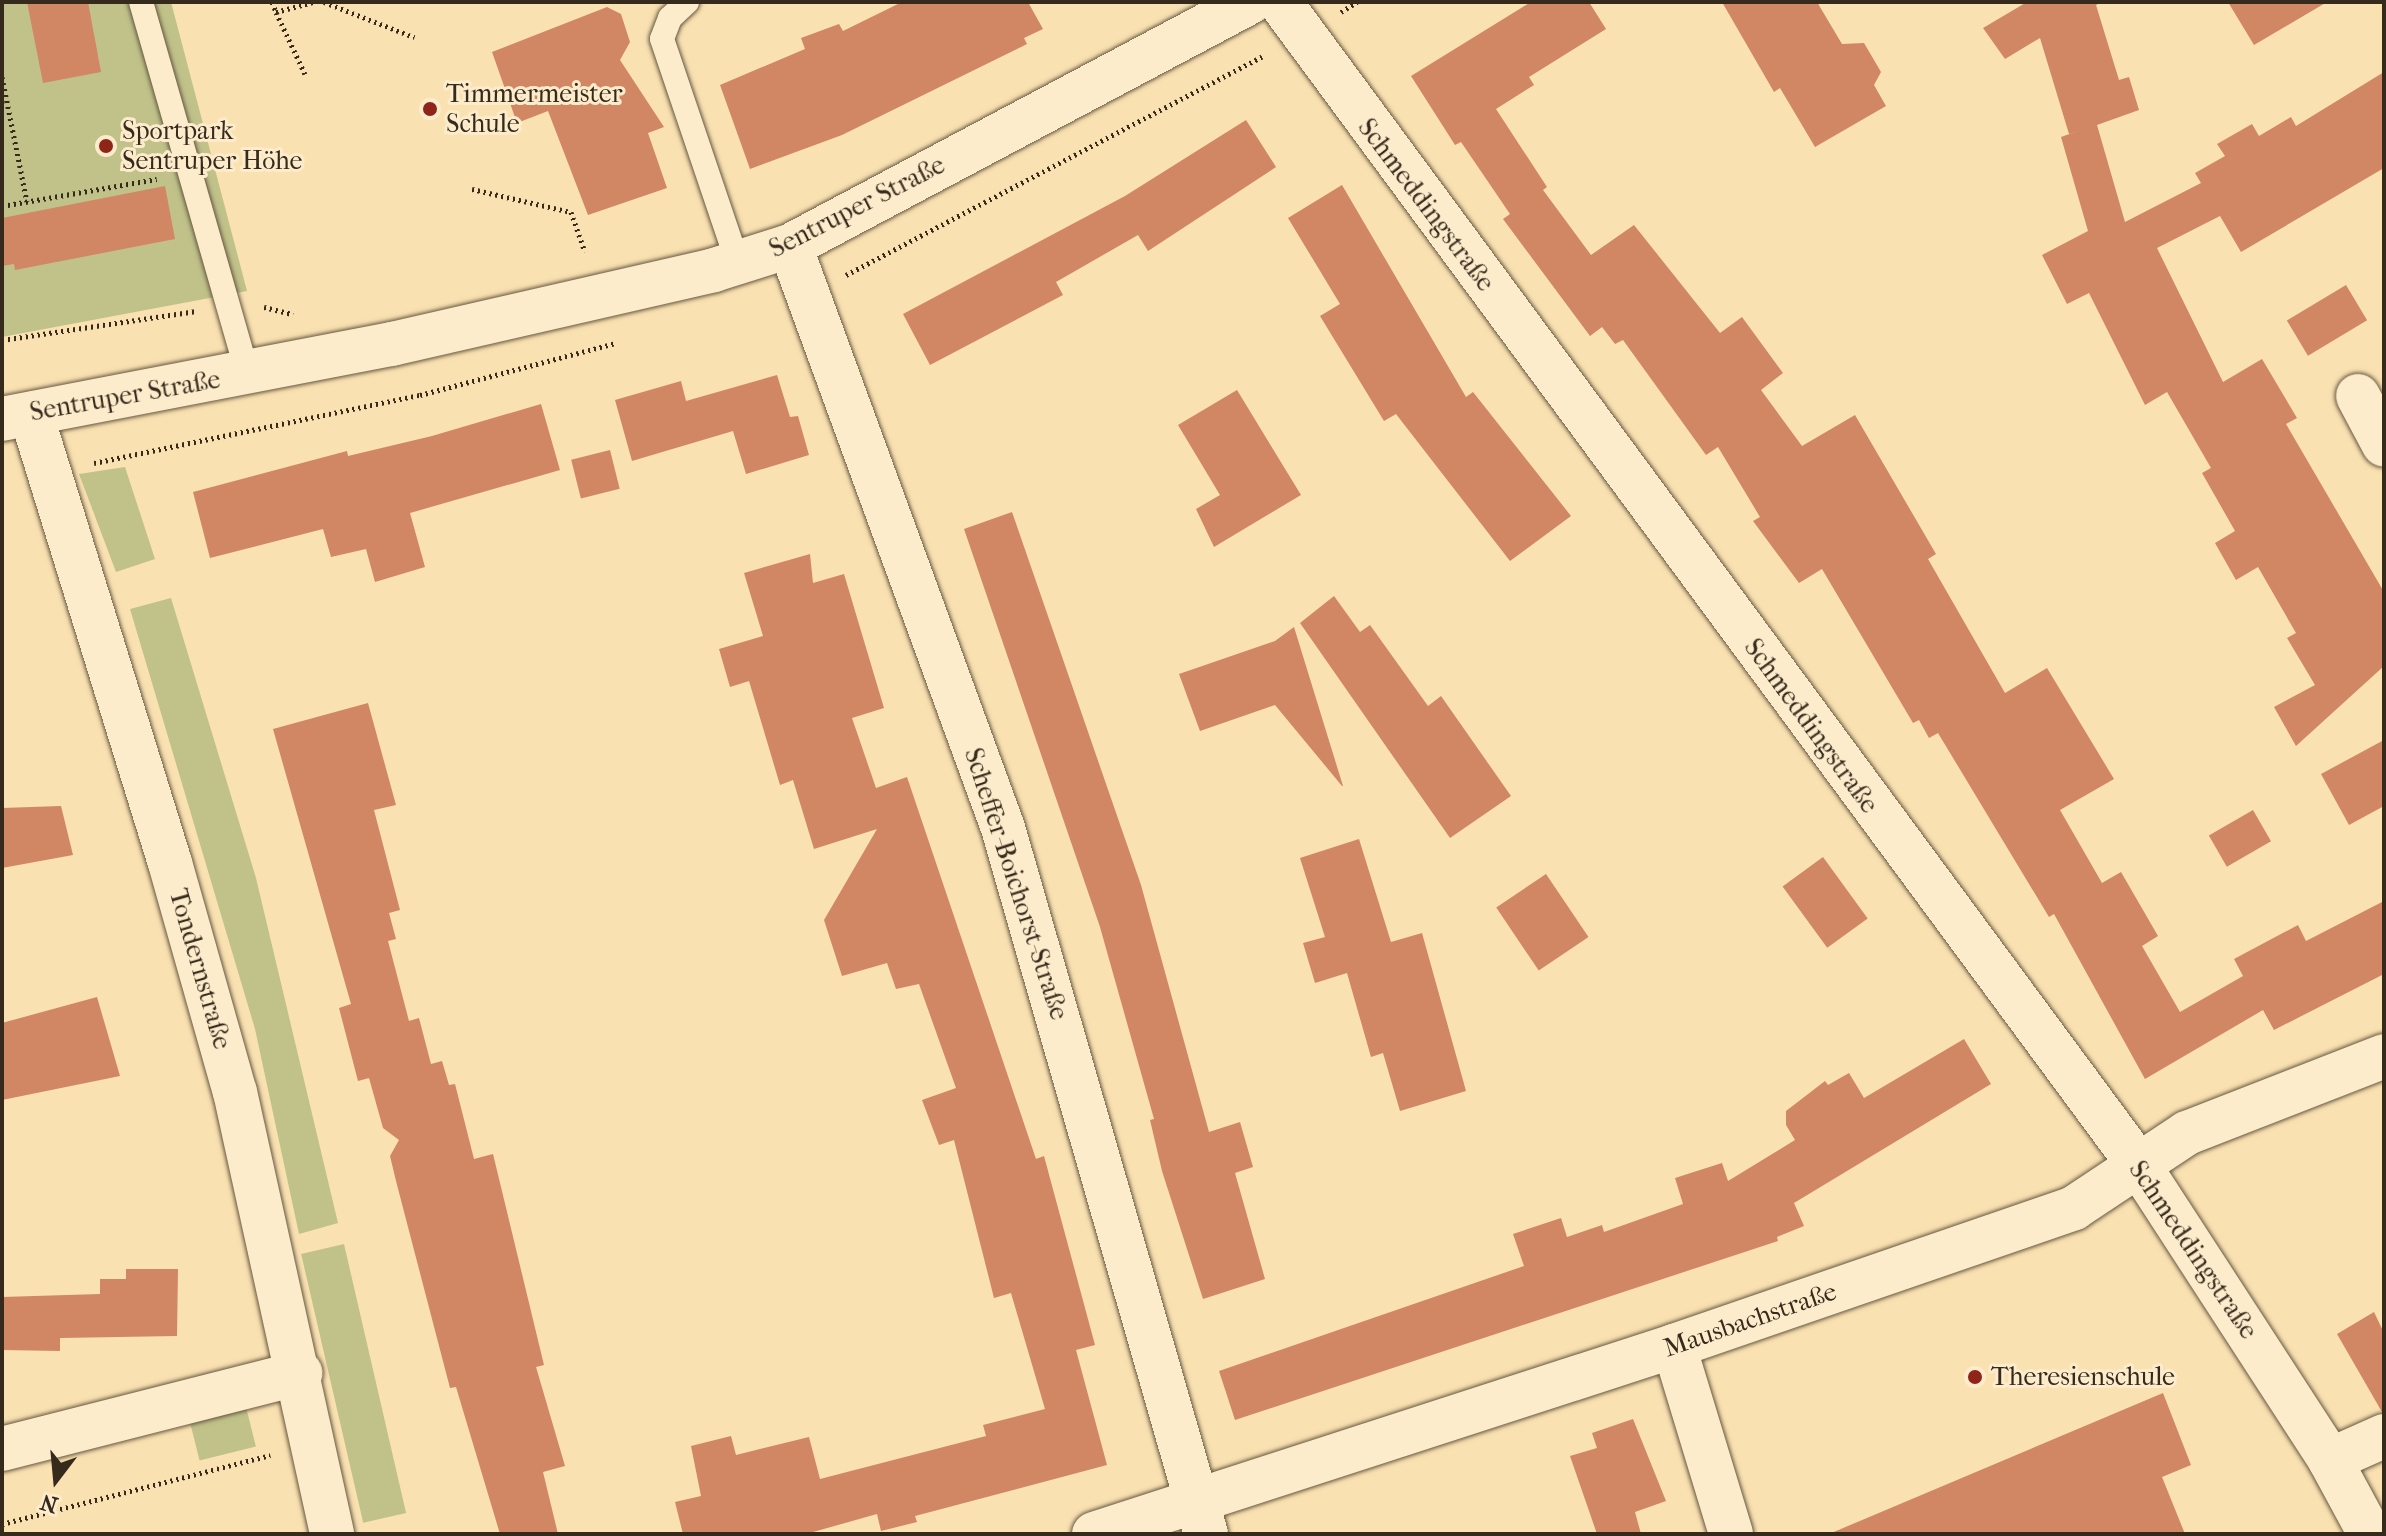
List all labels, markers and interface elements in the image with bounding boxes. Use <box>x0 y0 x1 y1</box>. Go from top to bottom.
place label: Timmermeister Schule <box>446 78 623 140</box>
marker: Timmermeister Schule <box>421 100 439 118</box>
street label: Schmeddingstraße <box>1351 113 1501 297</box>
place label: Sportpark Sentruper Höhe <box>122 115 302 176</box>
marker: Sportpark Sentruper Höhe <box>97 137 115 155</box>
street label: Sentruper Straße <box>764 149 950 265</box>
street label: Sentruper Straße <box>27 364 223 428</box>
street label: Schmeddingstraße <box>1737 633 1885 819</box>
street label: Scheffer-Boichorst-Straße <box>957 744 1075 1024</box>
street label: Tondernstraße <box>162 885 238 1053</box>
street label: Schmeddingstraße <box>2122 1155 2264 1345</box>
street label: Mausbachstraße <box>1659 1276 1841 1364</box>
place label: Theresienschule <box>1991 1361 2175 1393</box>
marker: Theresienschule <box>1966 1368 1984 1386</box>
north arrow <box>16 1440 96 1520</box>
text: N <box>38 1488 61 1518</box>

